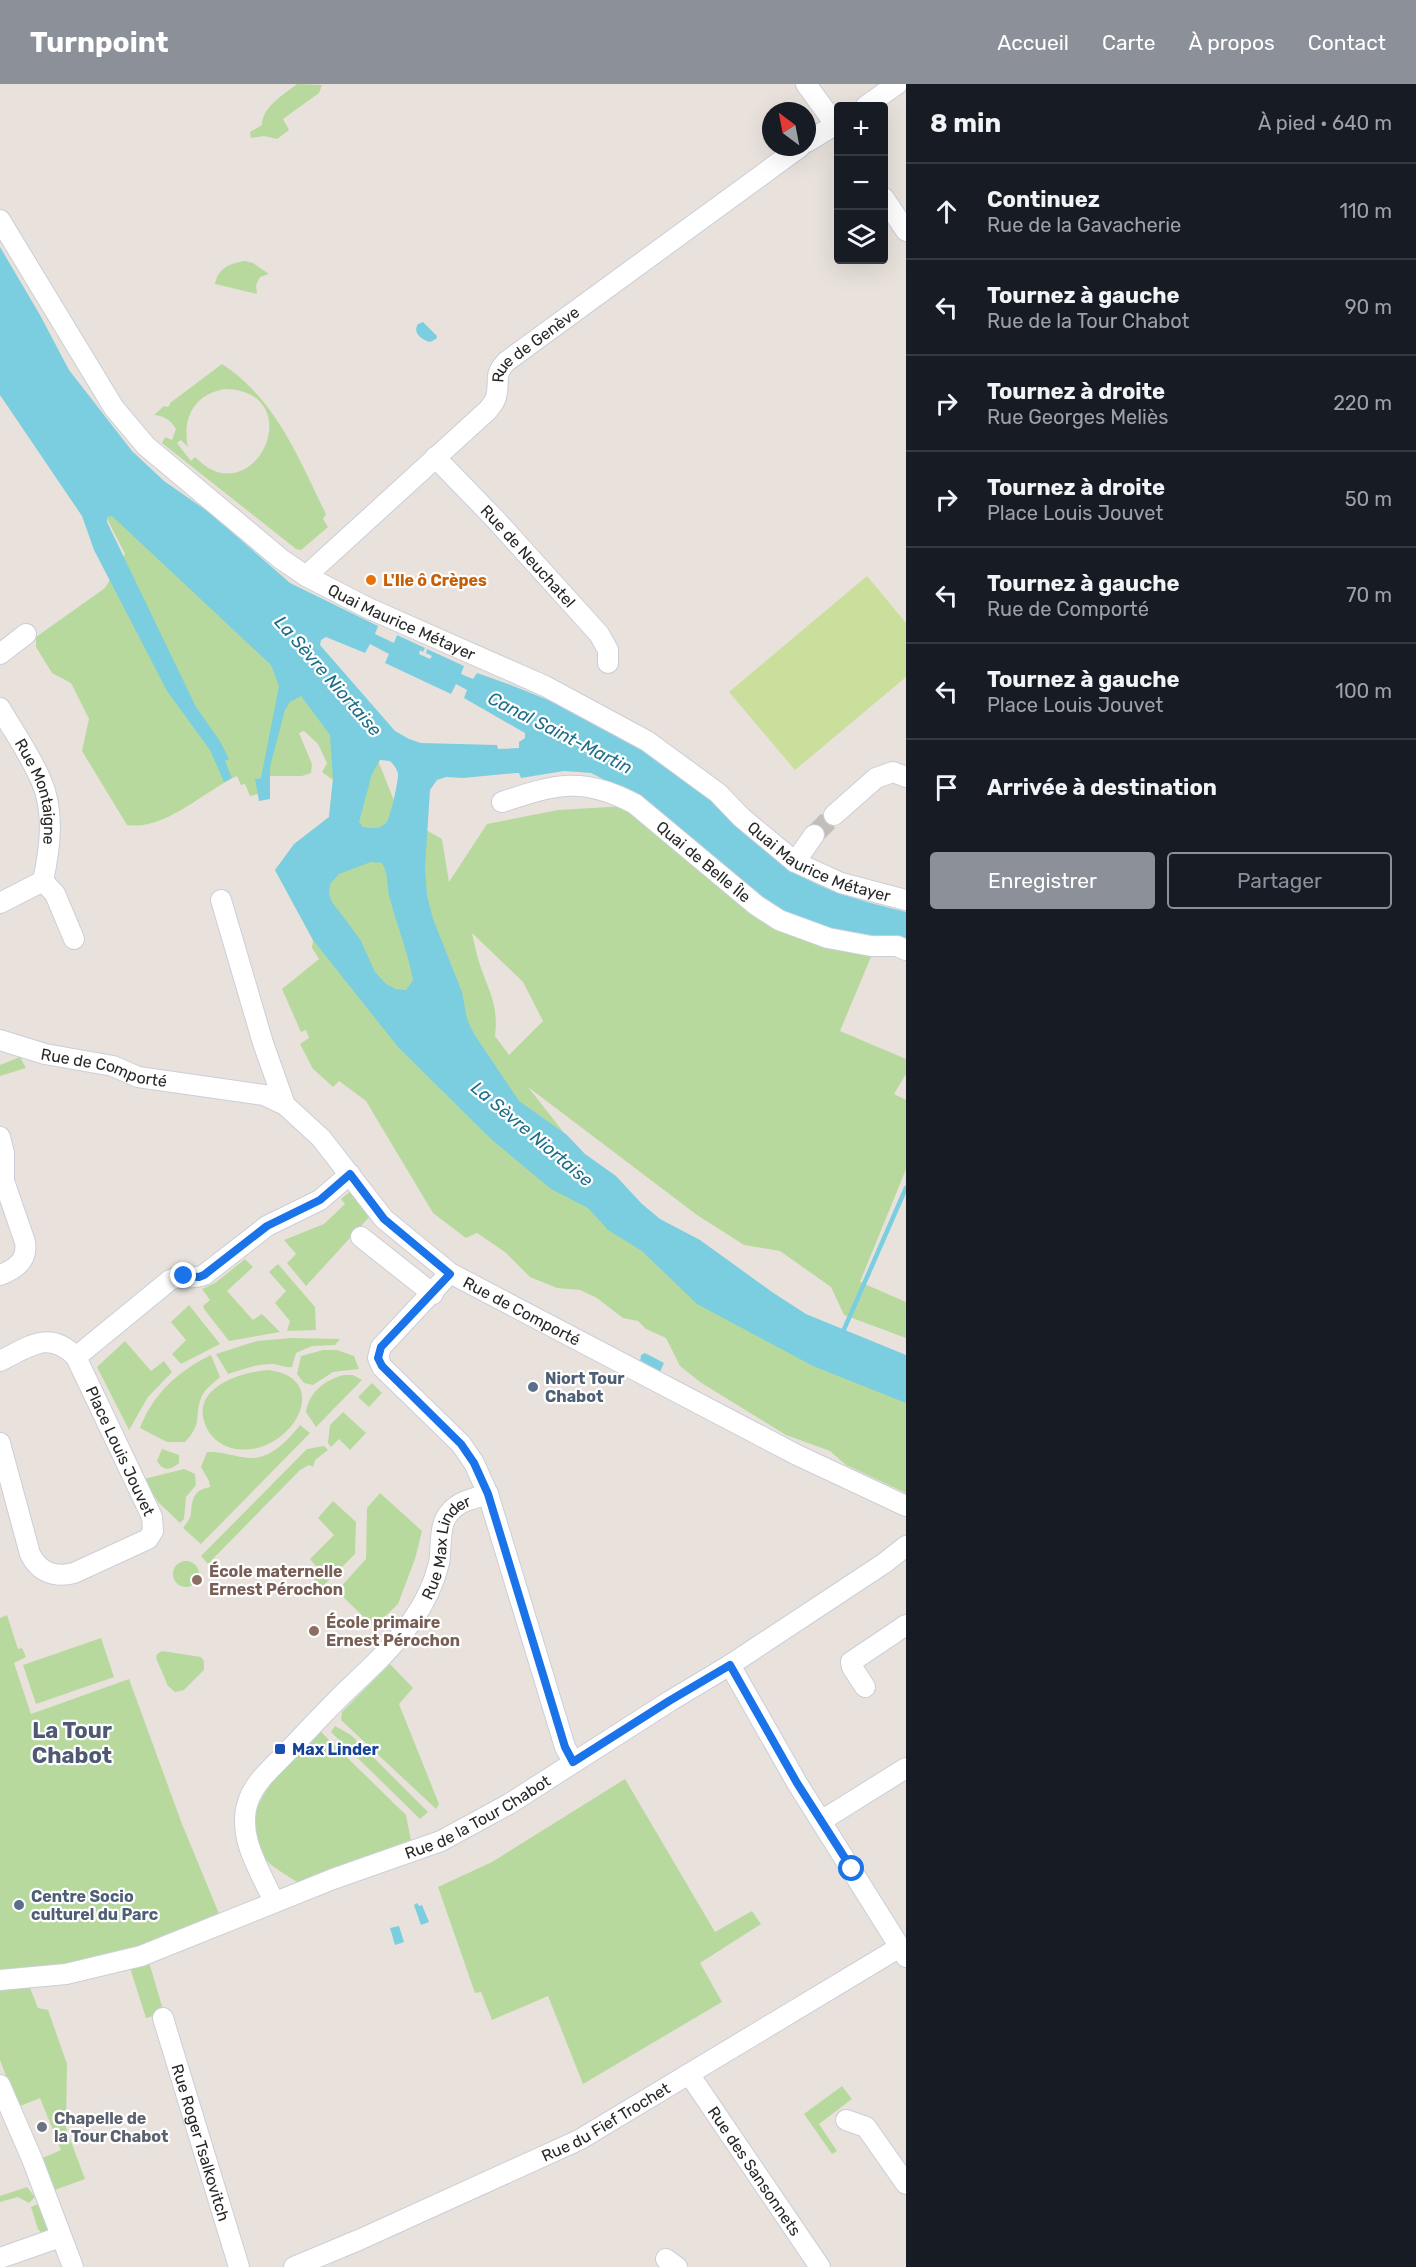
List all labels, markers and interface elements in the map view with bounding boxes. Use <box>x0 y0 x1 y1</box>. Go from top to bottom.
text: Turnpoint <box>30 26 169 59</box>
text: Accueil <box>997 30 1069 55</box>
text: Carte <box>1102 30 1155 55</box>
text: À propos <box>1188 30 1275 55</box>
text: Contact <box>1308 30 1386 55</box>
north arrow <box>762 102 816 156</box>
map controls <box>834 102 888 264</box>
button: + <box>834 102 888 156</box>
text: 8 min <box>930 108 1001 139</box>
text: À pied · 640 m <box>1258 111 1392 135</box>
button: − <box>834 156 888 210</box>
text: Continuez <box>987 186 1100 213</box>
icon: ahead <box>930 195 963 228</box>
text: 110 m <box>1340 199 1392 223</box>
button: layers <box>834 210 888 264</box>
text: Rue de la Gavacherie <box>987 213 1181 237</box>
text: Tournez à gauche <box>987 282 1180 309</box>
icon: left <box>930 291 963 324</box>
text: 90 m <box>1345 295 1392 319</box>
street label: Rue de Genève <box>488 302 583 383</box>
text: Rue de la Tour Chabot <box>987 309 1189 333</box>
text: Tournez à droite <box>987 378 1165 405</box>
icon: right <box>930 387 963 420</box>
text: 220 m <box>1333 391 1392 415</box>
text: Rue Georges Meliès <box>987 405 1168 429</box>
text: Tournez à droite <box>987 474 1165 501</box>
icon: right <box>930 483 963 516</box>
text: 50 m <box>1345 487 1392 511</box>
street label: Rue de Neuchatel <box>477 501 580 611</box>
text: Place Louis Jouvet <box>987 501 1163 525</box>
text: Tournez à gauche <box>987 570 1180 597</box>
place label: L'Ile ô Crèpes <box>383 571 487 590</box>
marker: L'Ile ô Crèpes <box>364 573 378 587</box>
icon: left <box>930 579 963 612</box>
street label: Quai Maurice Métayer <box>325 580 478 664</box>
text: 70 m <box>1346 583 1392 607</box>
text: Rue de Comporté <box>987 597 1149 621</box>
water label: La Sèvre Niortaise <box>270 611 386 741</box>
text: Tournez à gauche <box>987 666 1180 693</box>
icon: left <box>930 675 963 708</box>
text: 100 m <box>1335 679 1392 703</box>
water label: Canal Saint-Martin <box>484 687 636 779</box>
text: Place Louis Jouvet <box>987 693 1163 717</box>
street label: Rue Montaigne <box>11 735 59 846</box>
icon: arrive <box>930 771 963 804</box>
text: Arrivée à destination <box>987 774 1217 801</box>
street label: Quai de Belle Île <box>653 817 755 906</box>
street label: Quai Maurice Métayer <box>744 817 893 905</box>
button: Enregistrer <box>930 852 1155 909</box>
button: Partager <box>1167 852 1392 909</box>
street label: Rue de Comporté <box>39 1044 168 1091</box>
water label: La Sèvre Niortaise <box>467 1077 597 1191</box>
route end <box>170 1262 196 1288</box>
street label: Rue de Comporté <box>460 1272 584 1349</box>
place label: Niort Tour Chabot <box>545 1369 625 1406</box>
marker: Niort Tour Chabot <box>526 1380 540 1394</box>
street label: Place Louis Jouvet <box>82 1383 158 1519</box>
street label: Rue Max Linder <box>417 1491 473 1602</box>
place label: École maternelle Ernest Pérochon <box>209 1561 343 1599</box>
marker: École maternelle Ernest Pérochon <box>190 1573 204 1587</box>
place label: École primaire Ernest Pérochon <box>326 1612 460 1650</box>
marker: École primaire Ernest Pérochon <box>307 1624 321 1638</box>
district label: La Tour Chabot <box>32 1717 112 1769</box>
place label: Max Linder <box>292 1740 380 1759</box>
marker: Max Linder <box>273 1742 287 1756</box>
street label: Rue de la Tour Chabot <box>402 1771 554 1863</box>
route start <box>838 1855 864 1881</box>
place label: Centre Socio culturel du Parc <box>31 1887 158 1924</box>
marker: Centre Socio culturel du Parc <box>12 1898 26 1912</box>
street label: Rue Roger Tsalkovitch <box>168 2061 234 2223</box>
street label: Rue du Fief Trochet <box>538 2078 673 2165</box>
street label: Rue des Sansonnets <box>704 2102 805 2239</box>
place label: Chapelle de la Tour Chabot <box>54 2109 169 2146</box>
marker: Chapelle de la Tour Chabot <box>35 2120 49 2134</box>

